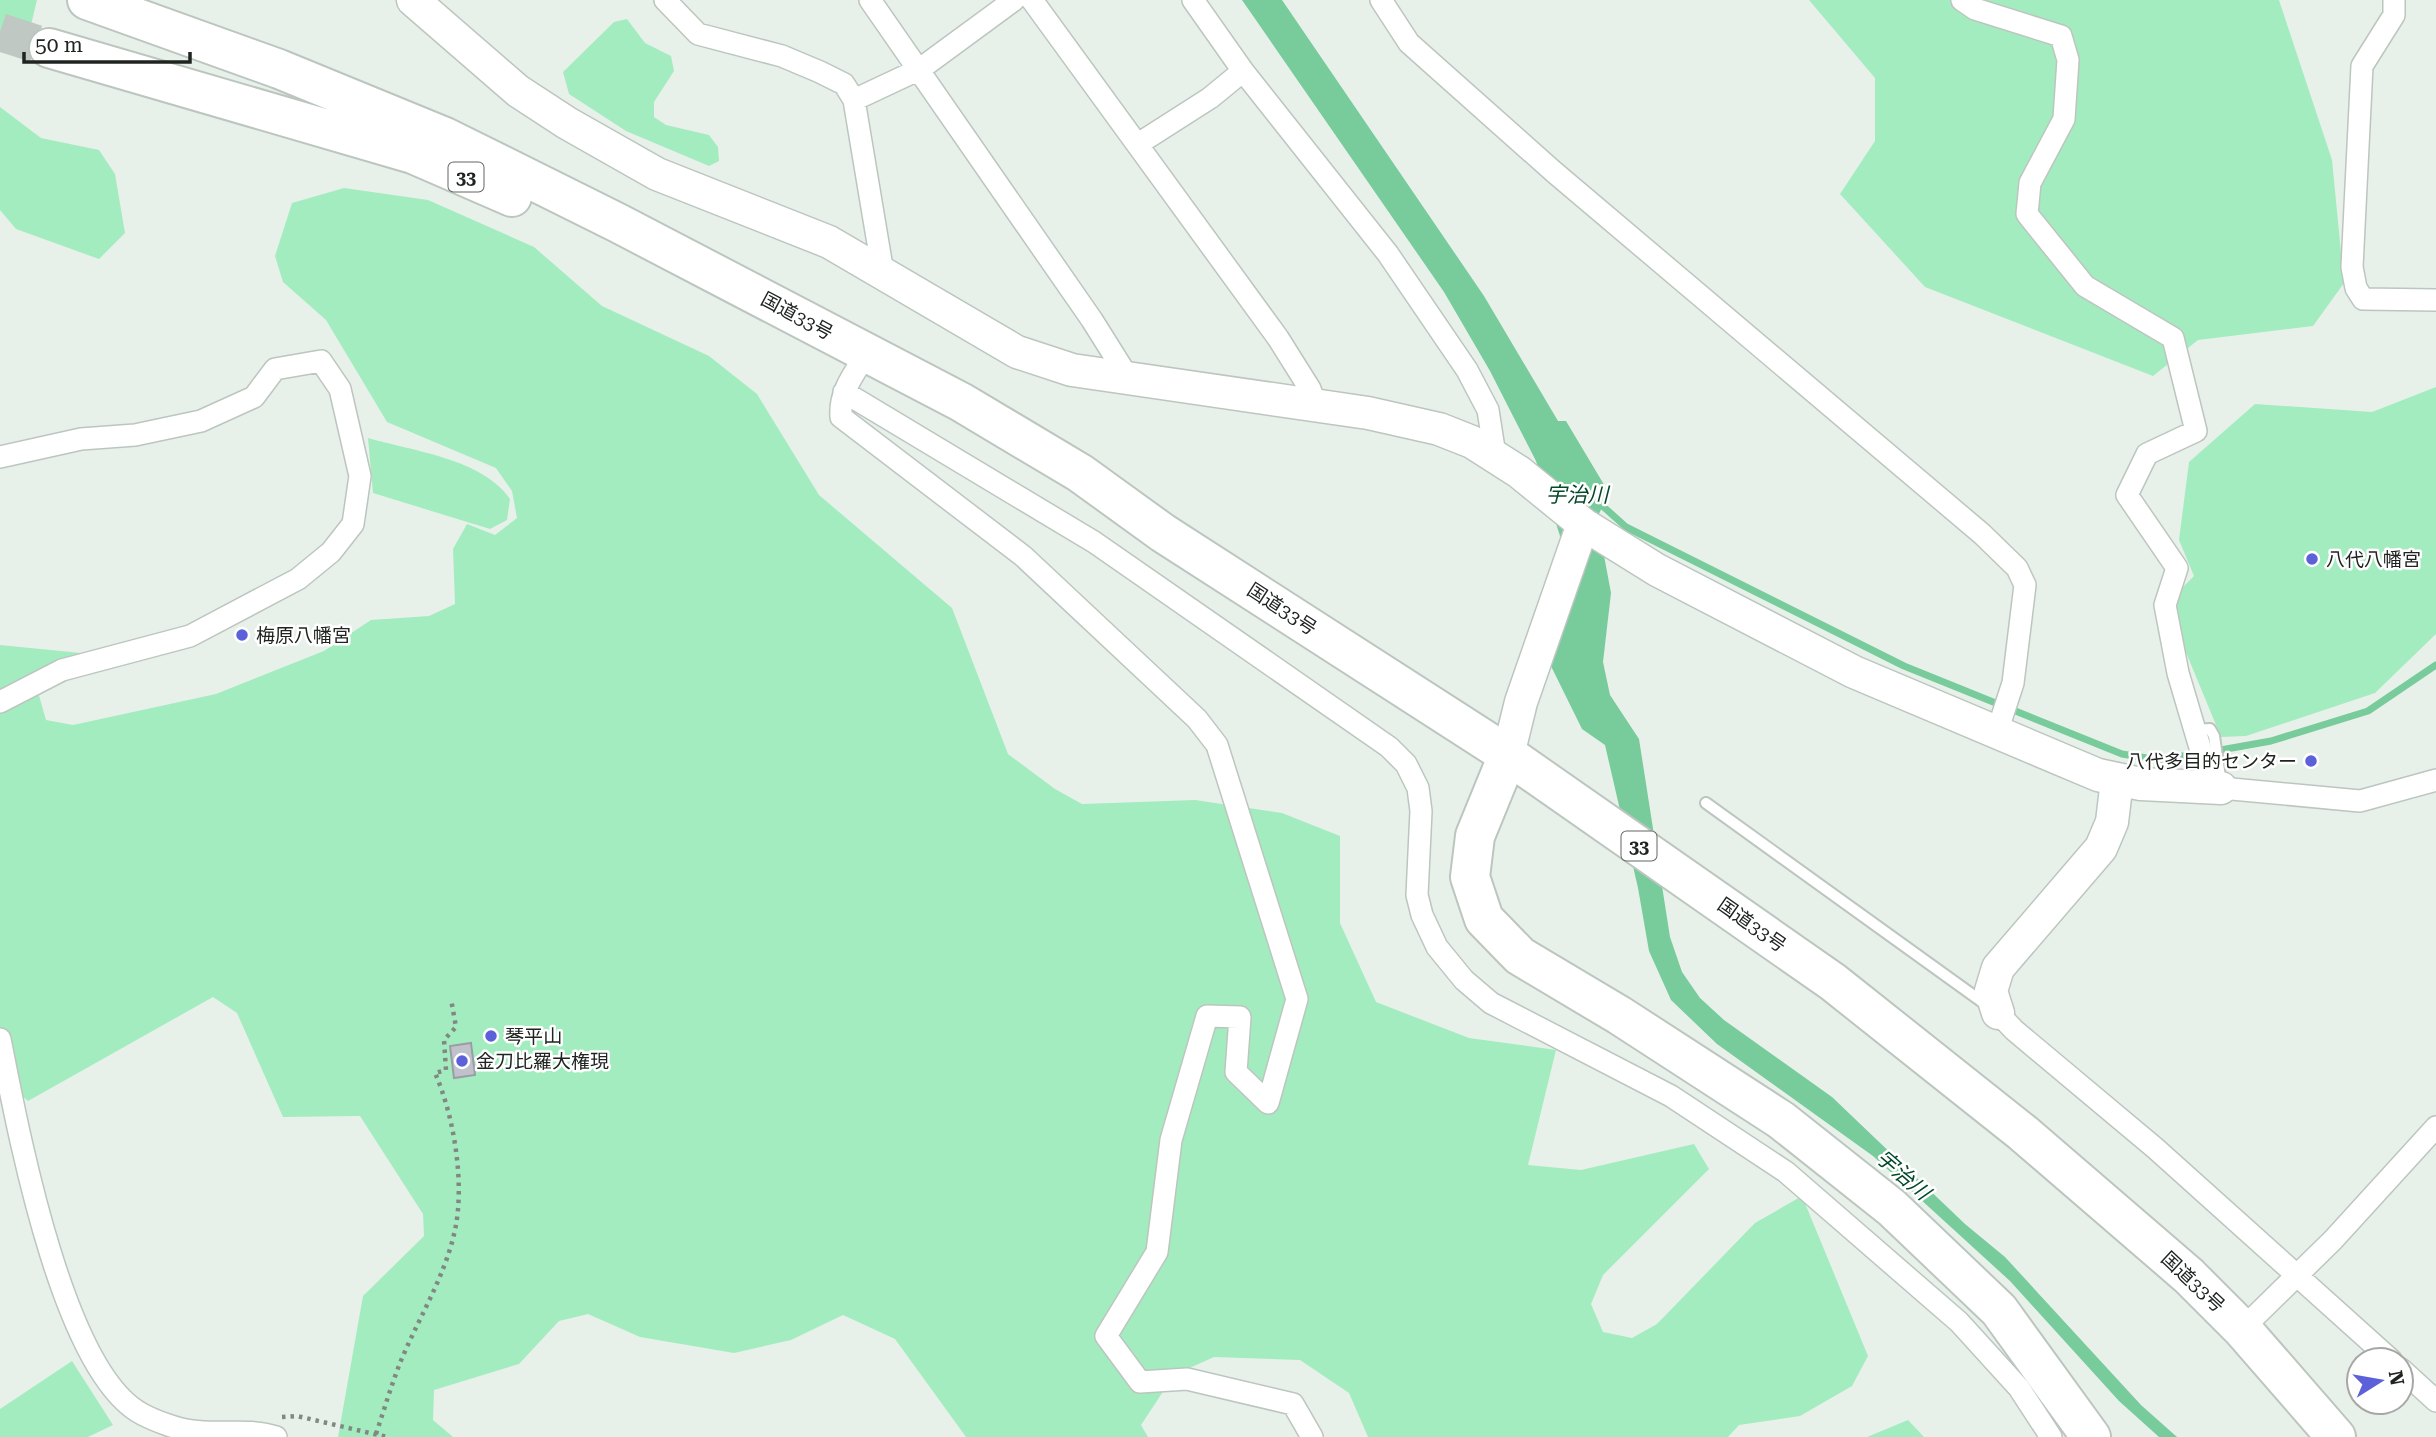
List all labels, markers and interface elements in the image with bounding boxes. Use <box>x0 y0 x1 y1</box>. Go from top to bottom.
scale bar <box>24 21 191 65</box>
text: 50 m <box>35 33 83 57</box>
road number: 33 <box>448 162 484 192</box>
street label: 国道33号 <box>757 287 837 345</box>
water label: 宇治川 <box>1546 483 1610 507</box>
place label: 八代八幡宮 <box>2326 548 2421 571</box>
marker: 八代八幡宮 <box>2304 551 2320 567</box>
street label: 国道33号 <box>1243 578 1321 640</box>
place label: 梅原八幡宮 <box>256 624 351 647</box>
marker: 梅原八幡宮 <box>234 627 250 643</box>
place label: 八代多目的センター <box>2126 750 2297 773</box>
marker: 八代多目的センター <box>2303 753 2319 769</box>
road number: 33 <box>1622 832 1656 860</box>
street label: 国道33号 <box>1713 893 1791 957</box>
place label: 琴平山 <box>505 1025 562 1048</box>
marker: 琴平山 <box>483 1028 499 1044</box>
place label: 金刀比羅大権現 <box>476 1050 609 1073</box>
marker: 金刀比羅大権現 <box>454 1053 470 1069</box>
water label: 宇治川 <box>1871 1145 1936 1206</box>
street label: 国道33号 <box>2157 1247 2229 1317</box>
north arrow <box>2345 1346 2415 1416</box>
text: N <box>2384 1368 2409 1388</box>

